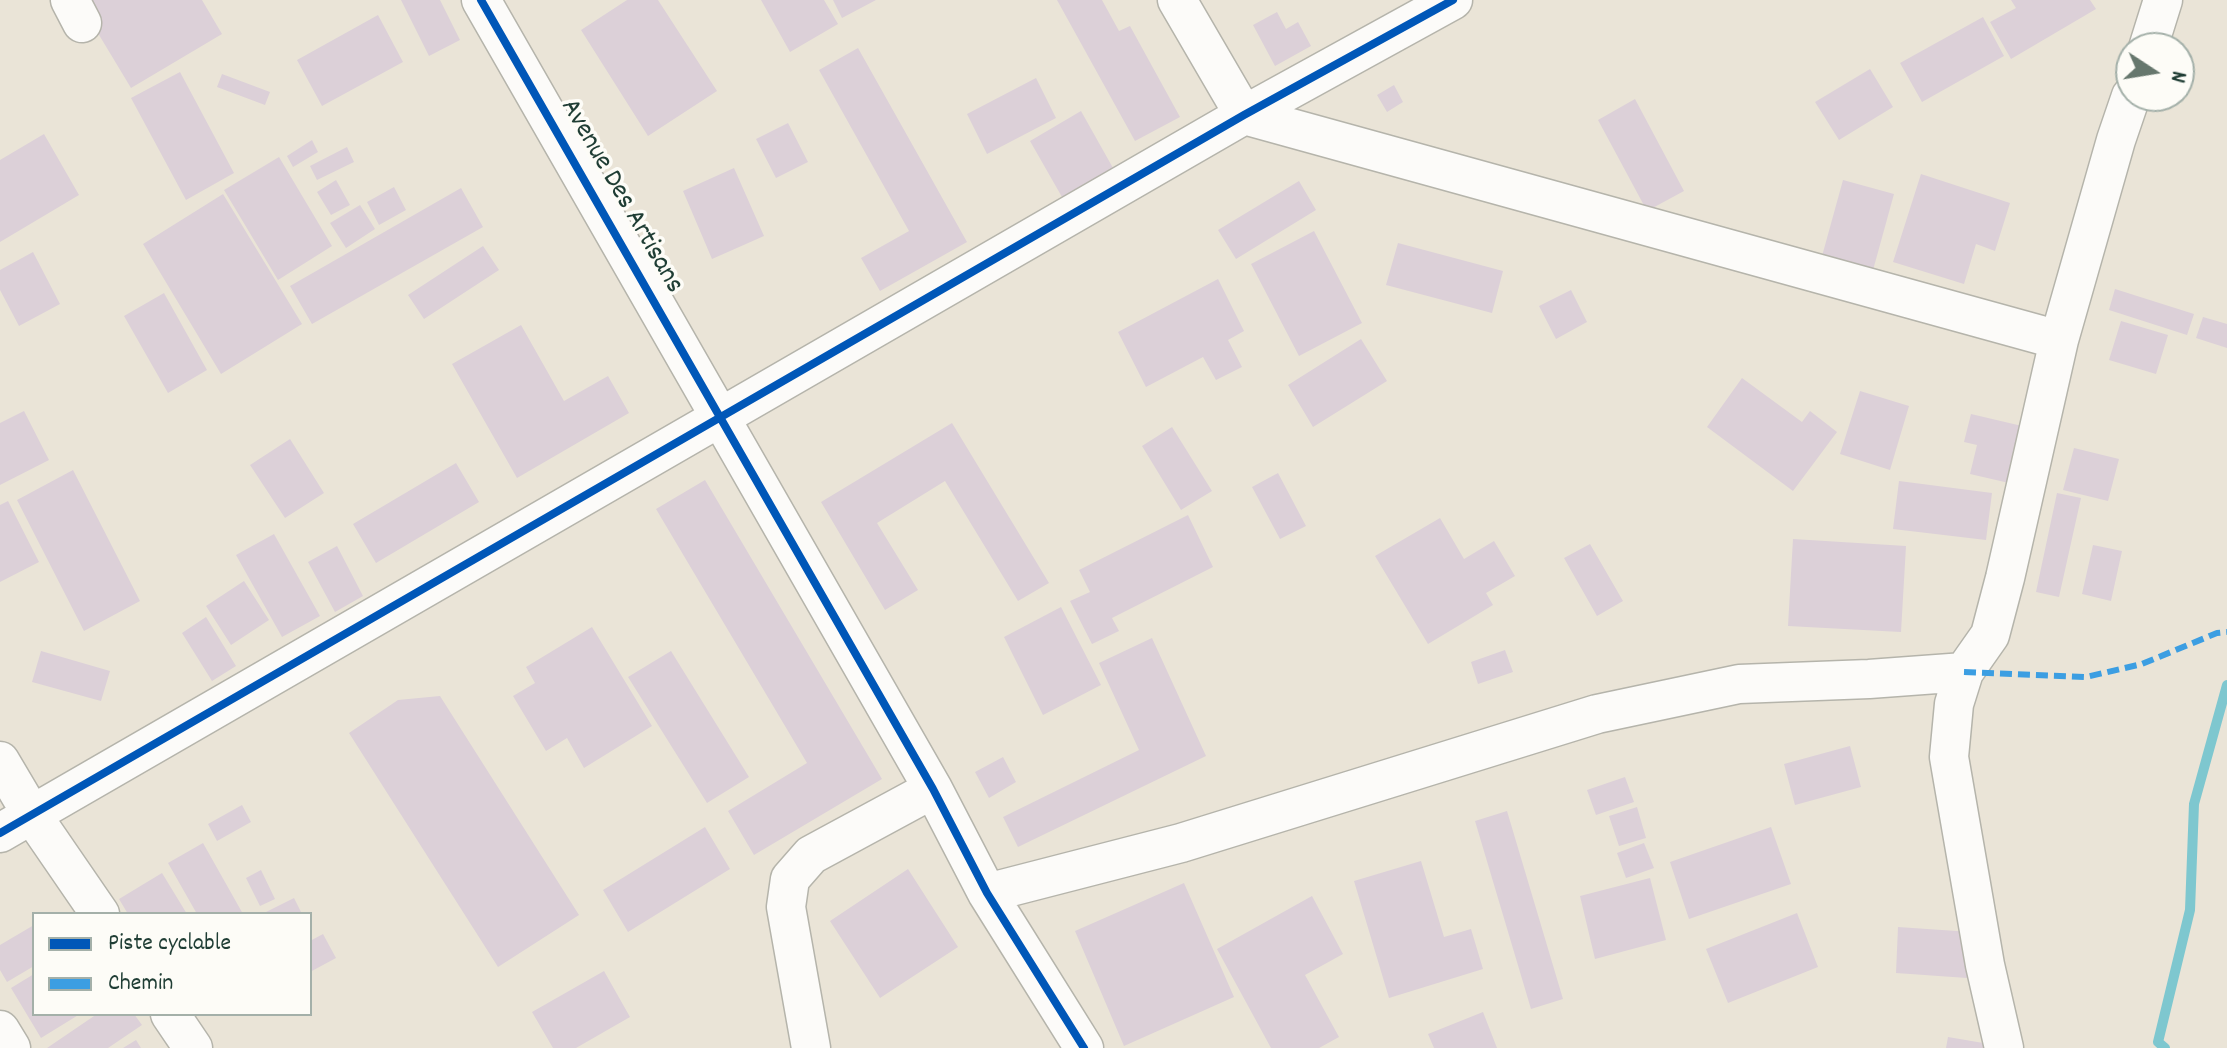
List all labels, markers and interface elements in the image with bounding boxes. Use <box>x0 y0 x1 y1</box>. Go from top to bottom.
north arrow <box>2115 32 2195 112</box>
text: N <box>2161 68 2193 85</box>
street label: Avenue Des Artisans <box>551 94 689 300</box>
legend <box>32 912 312 1016</box>
text: Piste cyclable <box>108 927 231 961</box>
text: Chemin <box>108 967 173 1001</box>

